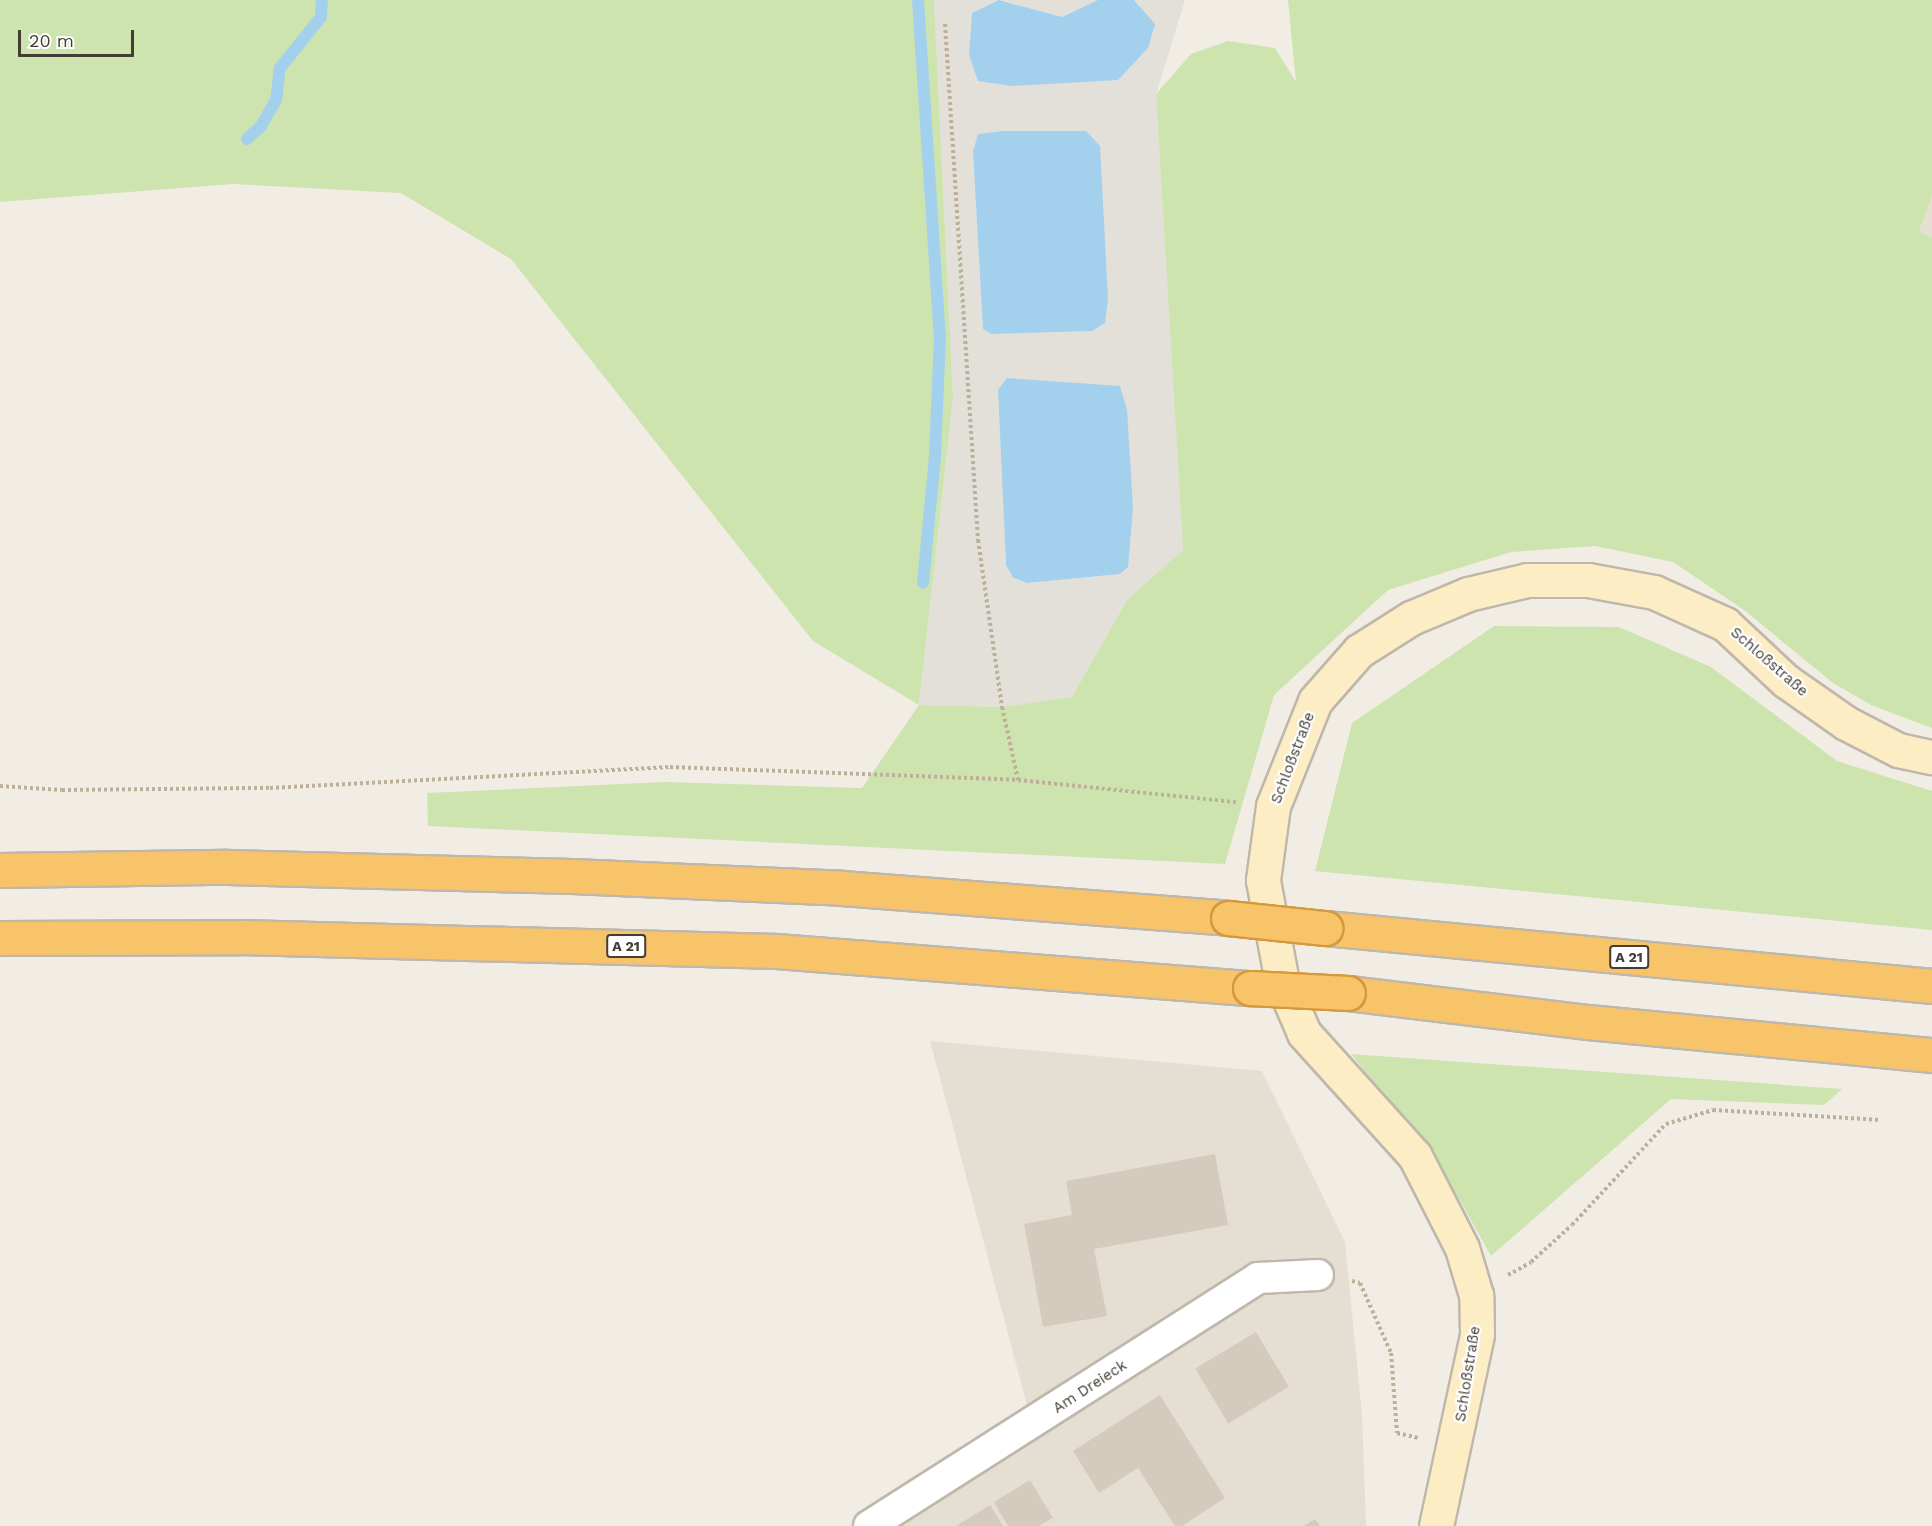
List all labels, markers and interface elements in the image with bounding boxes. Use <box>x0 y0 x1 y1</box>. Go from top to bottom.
scale bar <box>21 18 136 56</box>
text: 20 m <box>29 30 74 51</box>
street label: Schloßstraße <box>1727 624 1811 700</box>
street label: Schloßstraße <box>1267 710 1319 806</box>
road number: A 21 <box>605 935 647 957</box>
road number: A 21 <box>1608 946 1650 968</box>
street label: Schloßstraße <box>1452 1325 1484 1423</box>
street label: Am Dreieck <box>1050 1357 1130 1417</box>

